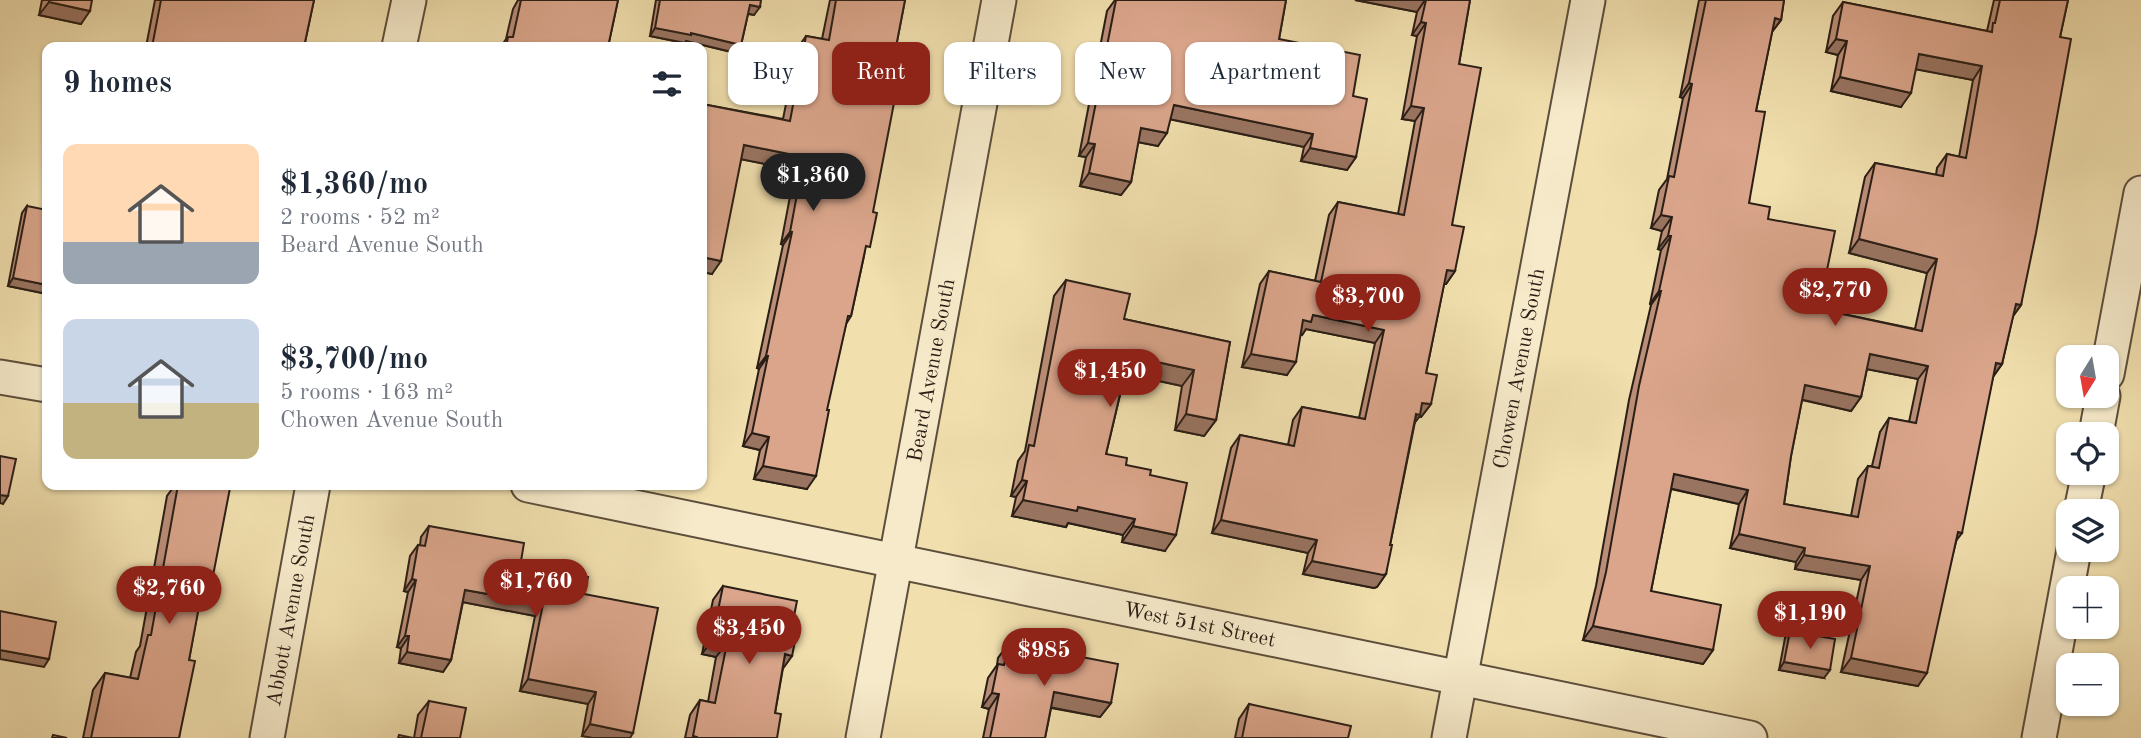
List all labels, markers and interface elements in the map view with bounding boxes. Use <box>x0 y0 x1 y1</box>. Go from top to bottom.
chip: Buy <box>728 42 818 105</box>
chip: Rent <box>832 42 930 105</box>
chip: Filters <box>944 42 1061 105</box>
chip: New <box>1075 42 1171 105</box>
chip: Apartment <box>1185 42 1345 105</box>
icon: filters <box>648 65 686 103</box>
text: 9 homes <box>63 69 172 99</box>
pin: $1,360 <box>756 154 870 213</box>
text: $1,360 <box>776 164 850 187</box>
text: $1,360/mo <box>280 170 428 200</box>
icon: home <box>119 172 203 256</box>
text: 2 rooms · 52 m² <box>280 206 440 229</box>
text: Beard Avenue South <box>280 234 484 257</box>
street label: Chowen Avenue South <box>1491 267 1549 471</box>
pin: $2,770 <box>1778 268 1892 328</box>
pin: $3,700 <box>1311 274 1425 334</box>
street label: Beard Avenue South <box>905 277 959 464</box>
text: $2,770 <box>1798 279 1872 302</box>
text: $3,700 <box>1331 285 1405 308</box>
text: $3,700/mo <box>280 345 428 375</box>
north arrow <box>2056 345 2119 408</box>
map controls <box>2056 345 2119 716</box>
icon: home <box>119 347 203 431</box>
pin: $1,450 <box>1053 350 1167 409</box>
text: $1,450 <box>1073 360 1147 383</box>
text: 5 rooms · 163 m² <box>280 381 453 404</box>
text: Chowen Avenue South <box>280 409 503 432</box>
button: locate <box>2056 422 2119 485</box>
button: layers <box>2056 499 2119 562</box>
street label: Abbott Avenue South <box>264 513 319 708</box>
pin: $1,760 <box>479 560 593 619</box>
pin: $2,760 <box>112 566 226 626</box>
text: $1,760 <box>499 570 573 593</box>
button: + <box>2056 576 2119 639</box>
text: $2,760 <box>132 577 206 600</box>
pin: $1,190 <box>1753 592 1867 651</box>
street label: West 51st Street <box>1121 600 1277 652</box>
text: $1,190 <box>1773 602 1847 625</box>
pin: $3,450 <box>692 606 806 666</box>
text: $3,450 <box>712 617 786 640</box>
pin: $985 <box>1003 628 1085 688</box>
text: $985 <box>1017 639 1071 662</box>
button: − <box>2056 653 2119 716</box>

